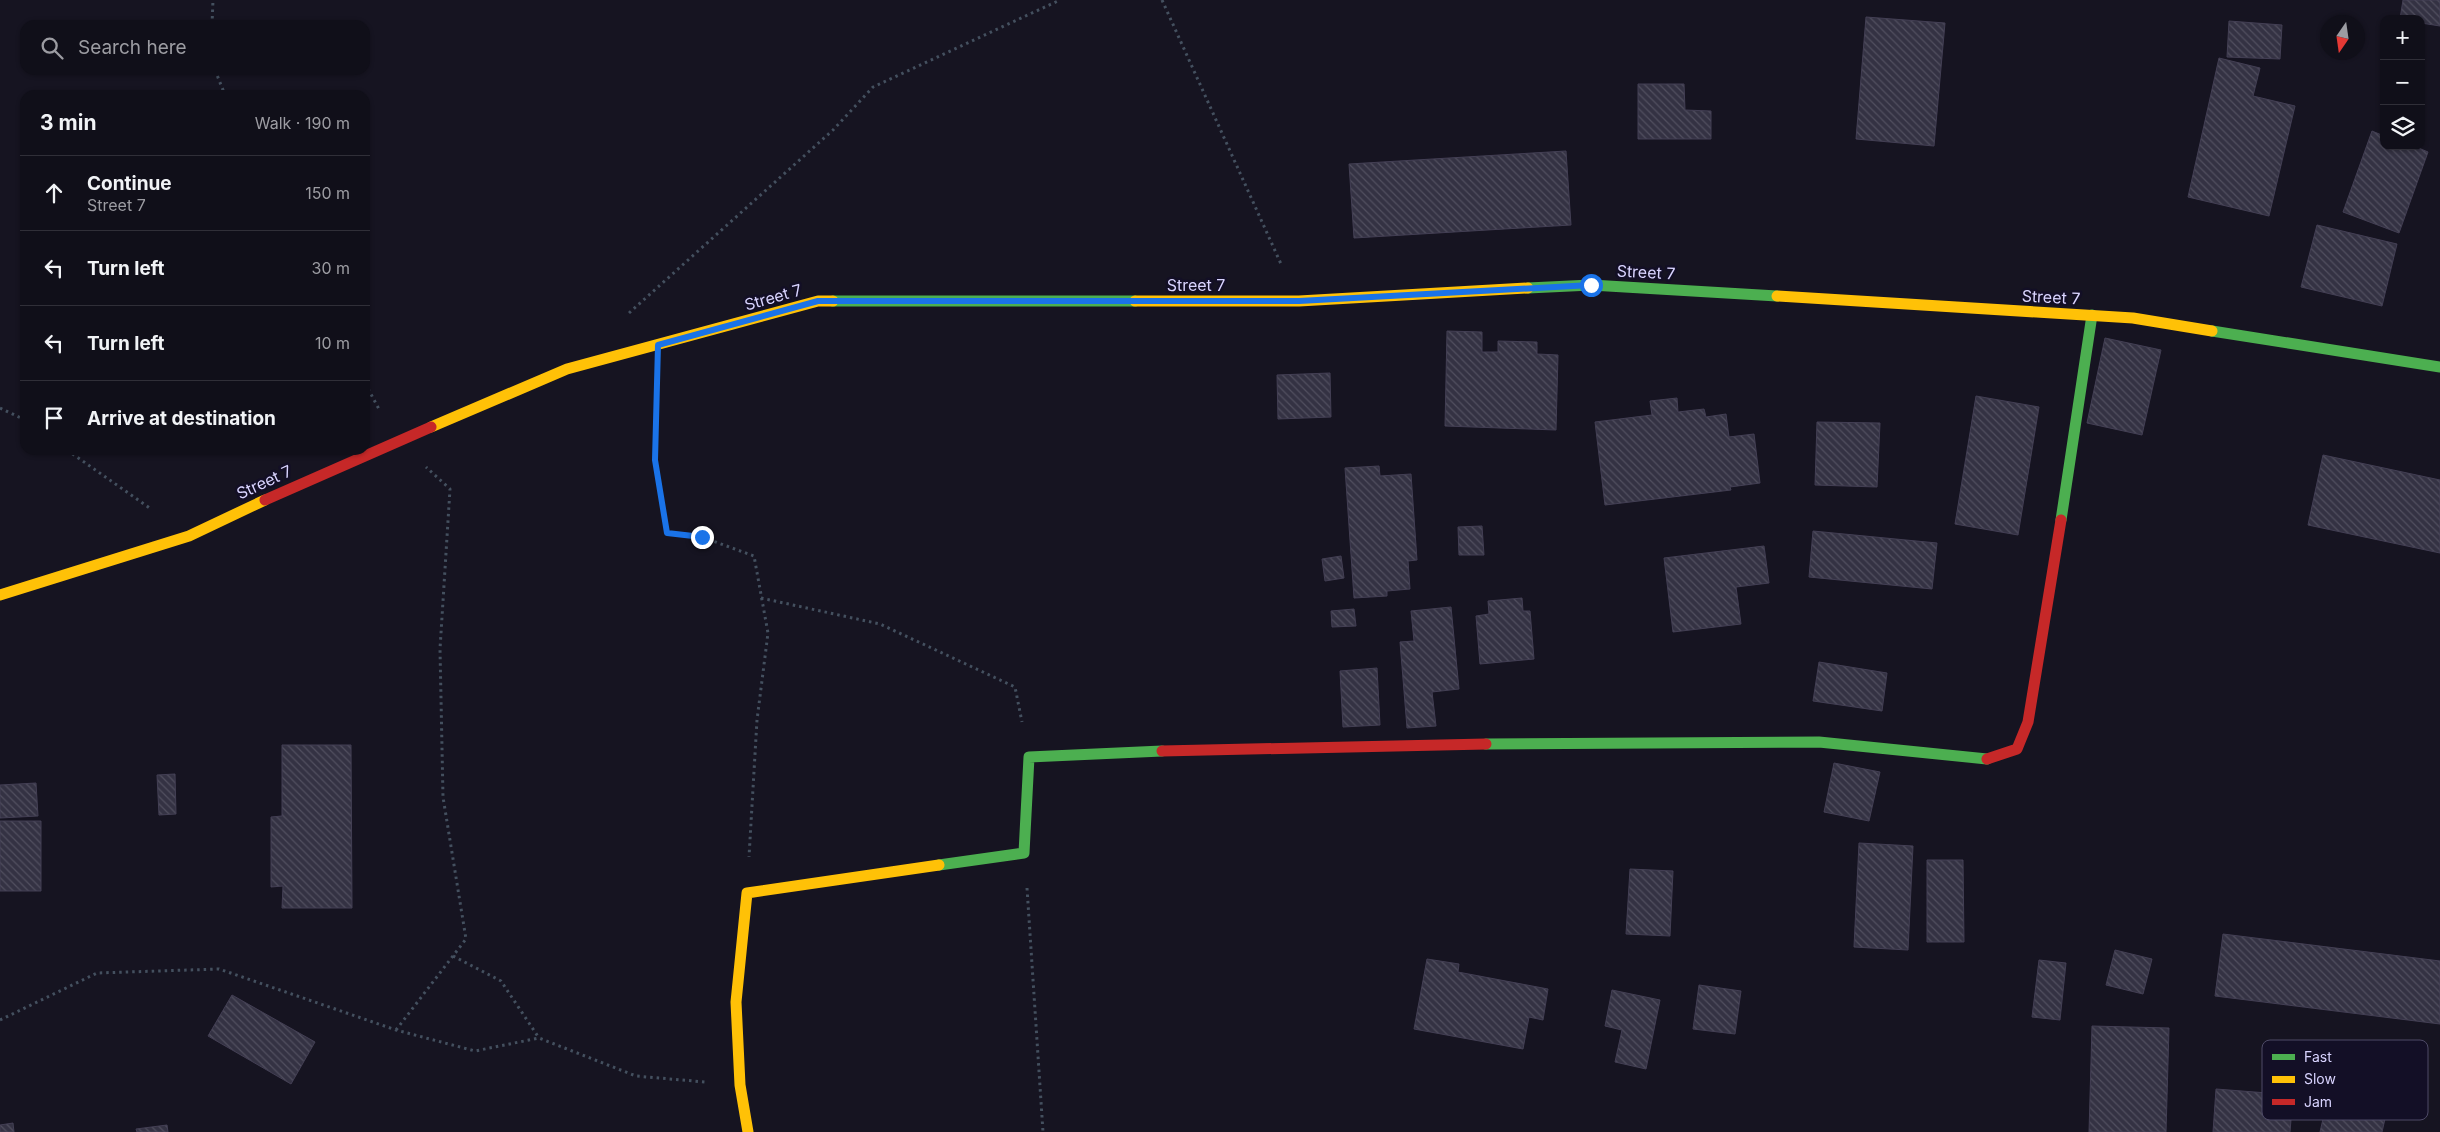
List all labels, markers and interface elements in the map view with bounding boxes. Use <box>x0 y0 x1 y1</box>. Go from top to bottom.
north arrow <box>2320 15 2365 60</box>
map controls <box>2380 15 2425 150</box>
button: + <box>2380 15 2425 60</box>
search box <box>20 20 370 75</box>
icon: search <box>38 34 66 62</box>
text: Search here <box>78 36 187 59</box>
button: − <box>2380 60 2425 105</box>
button: layers <box>2380 105 2425 150</box>
text: 3 min <box>40 110 96 135</box>
text: Walk · 190 m <box>255 113 350 133</box>
text: Continue <box>87 172 172 195</box>
icon: ahead <box>40 179 68 207</box>
text: 150 m <box>305 183 350 203</box>
text: Street 7 <box>87 195 146 215</box>
icon: left <box>40 254 68 282</box>
text: Turn left <box>87 257 165 280</box>
text: 30 m <box>312 258 350 278</box>
street label: Street 7 <box>1616 260 1676 284</box>
route start <box>1580 274 1603 297</box>
street label: Street 7 <box>1167 275 1225 295</box>
street label: Street 7 <box>742 279 804 315</box>
street label: Street 7 <box>2021 285 2081 309</box>
icon: left <box>40 329 68 357</box>
text: Turn left <box>87 332 165 355</box>
text: 10 m <box>315 333 350 353</box>
icon: arrive <box>40 404 68 432</box>
text: Arrive at destination <box>87 407 276 430</box>
street label: Street 7 <box>233 461 295 503</box>
route end <box>691 526 714 549</box>
legend <box>2262 1040 2428 1120</box>
text: Fast <box>2304 1048 2332 1065</box>
text: Slow <box>2304 1070 2336 1087</box>
text: Jam <box>2304 1093 2332 1110</box>

